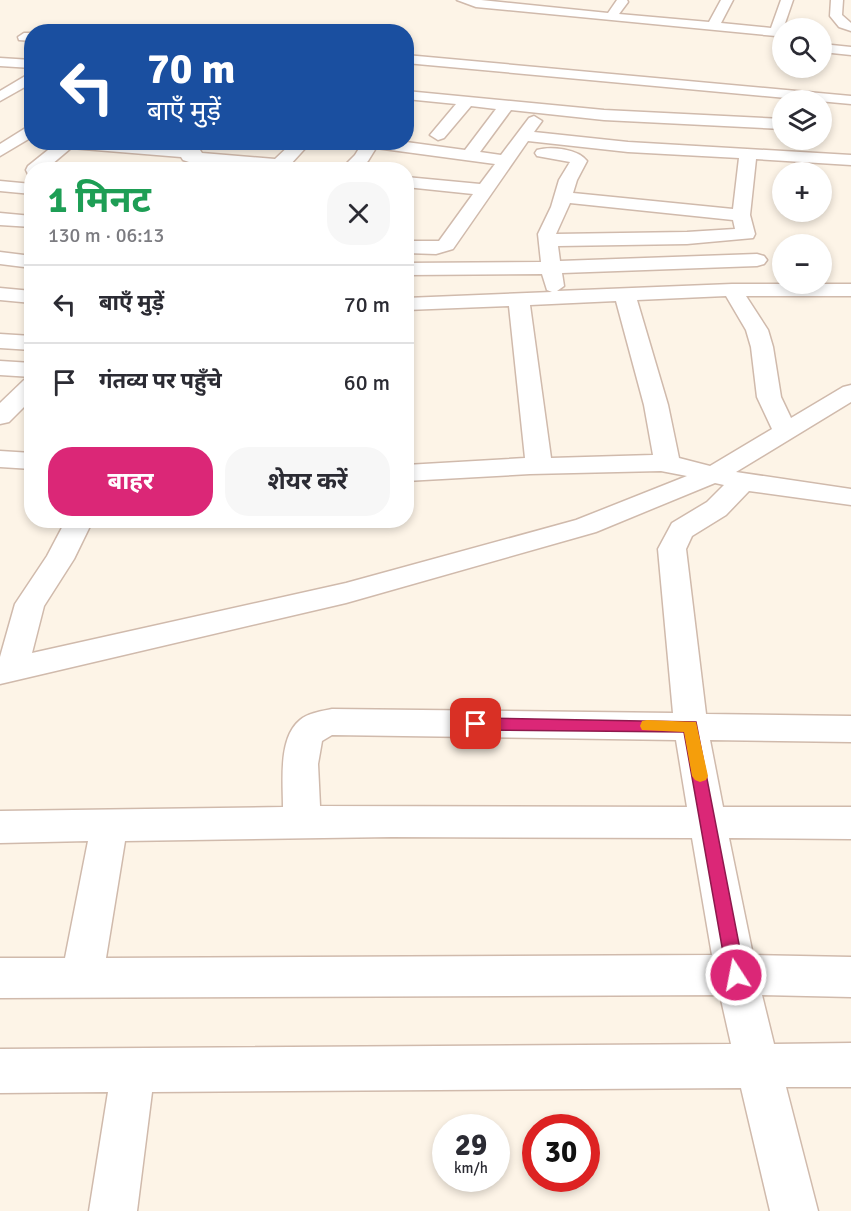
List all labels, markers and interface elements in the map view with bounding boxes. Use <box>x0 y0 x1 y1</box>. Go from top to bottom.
map controls <box>772 18 832 294</box>
button: search <box>772 18 832 78</box>
text: 70 m <box>147 44 236 95</box>
icon: left <box>48 48 126 126</box>
button: layers <box>772 90 832 150</box>
text: बाएँ मुड़ें <box>147 95 221 128</box>
button: + <box>772 162 832 222</box>
text: 1 मिनट <box>48 178 151 223</box>
button: close <box>327 182 390 245</box>
text: 130 m · 06:13 <box>48 223 164 248</box>
button: − <box>772 234 832 294</box>
icon: left <box>48 288 81 321</box>
text: बाएँ मुड़ें <box>99 289 164 316</box>
text: 70 m <box>344 291 390 318</box>
icon: arrive <box>48 366 81 399</box>
text: गंतव्य पर पहुँचे <box>99 367 222 394</box>
text: 60 m <box>344 369 390 396</box>
button: बाहर <box>48 447 213 516</box>
button: शेयर करें <box>225 447 390 516</box>
pin <box>450 698 501 749</box>
icon: arrive <box>459 707 492 740</box>
position arrow <box>704 943 768 1007</box>
speed limit sign: 30 <box>522 1114 600 1192</box>
text: 29 <box>455 1127 487 1164</box>
text: km/h <box>454 1159 488 1177</box>

